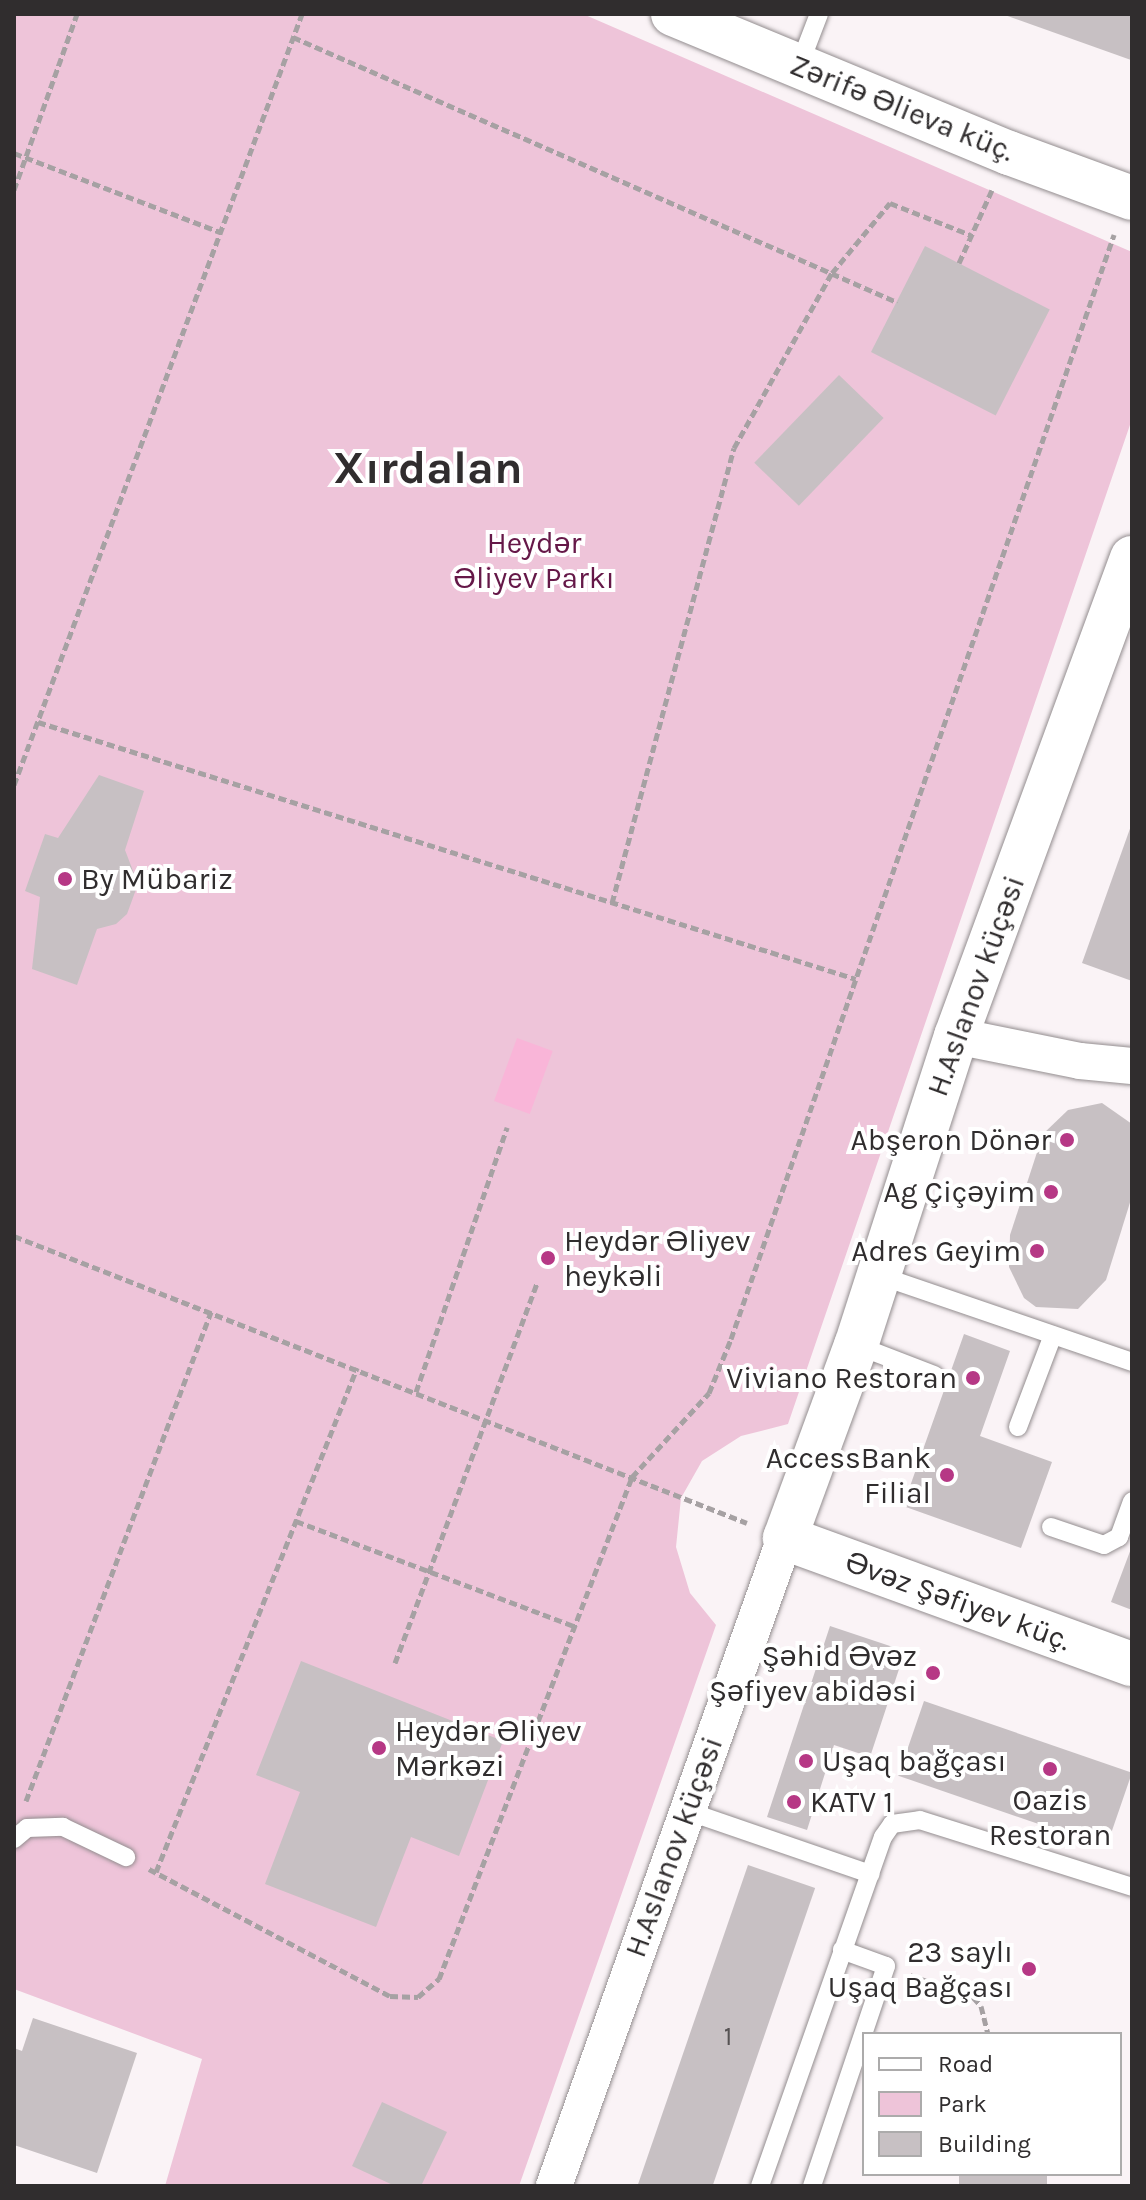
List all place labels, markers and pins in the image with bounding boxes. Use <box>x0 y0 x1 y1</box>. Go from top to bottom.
place label: By Mübariz <box>81 861 233 897</box>
marker: By Mübariz <box>56 870 74 888</box>
place label: Abşeron Dönər <box>851 1122 1051 1158</box>
marker: Abşeron Dönər <box>1058 1131 1076 1149</box>
place label: Ag Çiçəyim <box>883 1174 1035 1210</box>
marker: Ag Çiçəyim <box>1042 1183 1060 1201</box>
place label: Heydər Əliyev heykəli <box>564 1223 750 1294</box>
place label: Adres Geyim <box>851 1233 1021 1269</box>
marker: Adres Geyim <box>1028 1242 1046 1260</box>
marker: Heydər Əliyev heykəli <box>539 1249 557 1267</box>
place label: Viviano Restoran <box>726 1360 957 1396</box>
marker: Viviano Restoran <box>964 1369 982 1387</box>
place label: AccessBank Filial <box>766 1440 931 1510</box>
marker: AccessBank Filial <box>938 1466 956 1484</box>
place label: Şəhid Əvəz Şəfiyev abidəsi <box>709 1638 917 1708</box>
marker: Şəhid Əvəz Şəfiyev abidəsi <box>924 1664 942 1682</box>
place label: Heydər Əliyev Mərkəzi <box>395 1713 581 1784</box>
marker: Heydər Əliyev Mərkəzi <box>370 1739 388 1757</box>
place label: Uşaq bağçası <box>822 1743 1006 1779</box>
marker: Uşaq bağçası <box>797 1752 815 1770</box>
marker: Oazis Restoran <box>1041 1760 1059 1778</box>
place label: Oazis Restoran <box>989 1782 1111 1852</box>
place label: KATV 1 <box>810 1784 893 1820</box>
marker: KATV 1 <box>785 1793 803 1811</box>
place label: 23 saylı Uşaq Bağçası <box>828 1934 1013 2004</box>
marker: 23 saylı Uşaq Bağçası <box>1020 1960 1038 1978</box>

